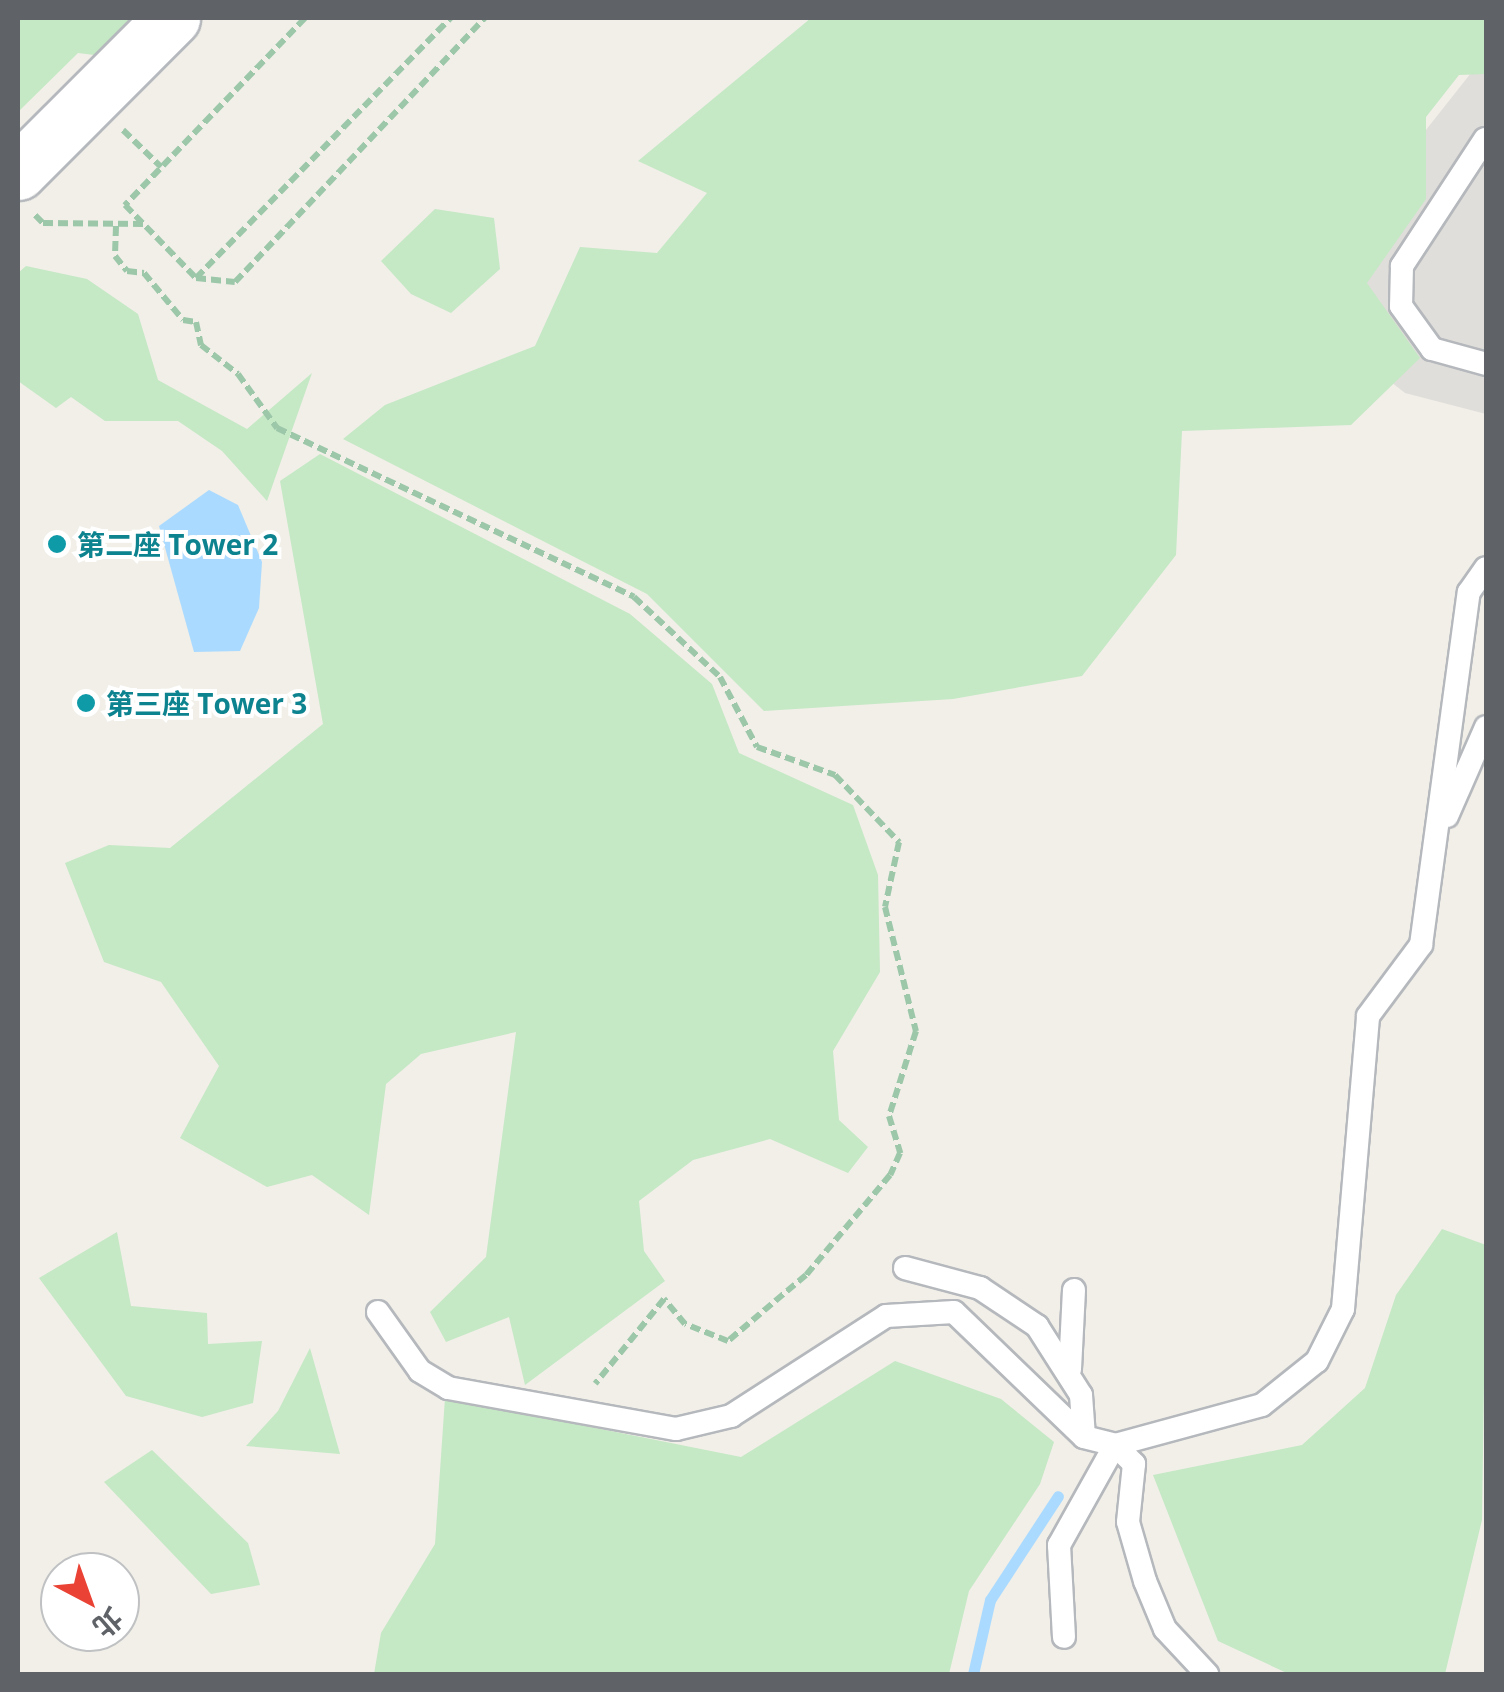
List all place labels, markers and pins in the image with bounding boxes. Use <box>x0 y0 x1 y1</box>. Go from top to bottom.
place label: 第二座 Tower 2 <box>77 527 278 561</box>
marker: 第二座 Tower 2 <box>46 533 68 555</box>
place label: 第三座 Tower 3 <box>106 686 307 720</box>
marker: 第三座 Tower 3 <box>75 692 97 714</box>

